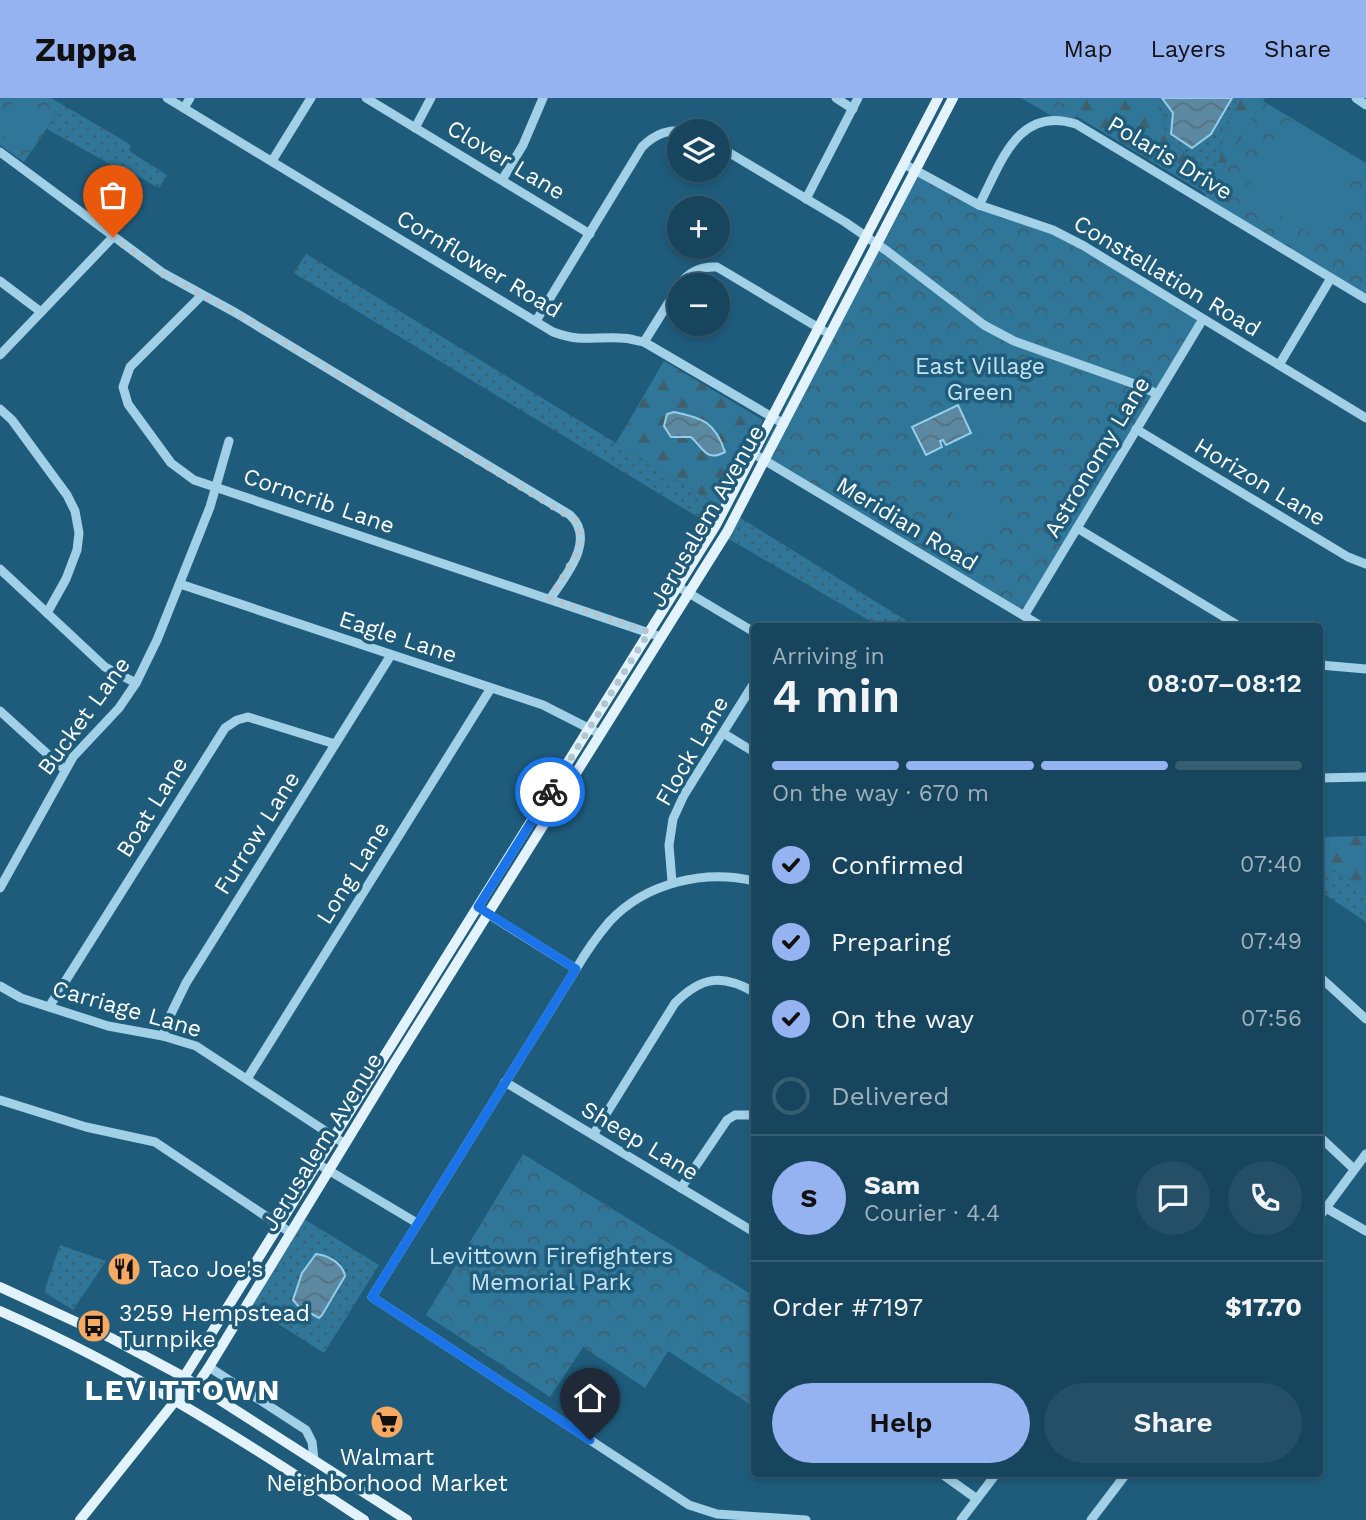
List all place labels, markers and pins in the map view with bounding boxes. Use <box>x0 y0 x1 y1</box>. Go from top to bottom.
pin <box>83 165 143 237</box>
restaurant icon: Taco Joe's <box>105 1250 143 1288</box>
place label: Taco Joe's <box>148 1256 263 1283</box>
place label: 3259 Hempstead Turnpike <box>119 1300 310 1353</box>
bus stop icon: 3259 Hempstead Turnpike <box>75 1307 113 1345</box>
pin <box>560 1368 620 1440</box>
supermarket icon: Walmart Neighborhood Market <box>368 1403 406 1441</box>
place label: Walmart Neighborhood Market <box>266 1444 508 1497</box>

